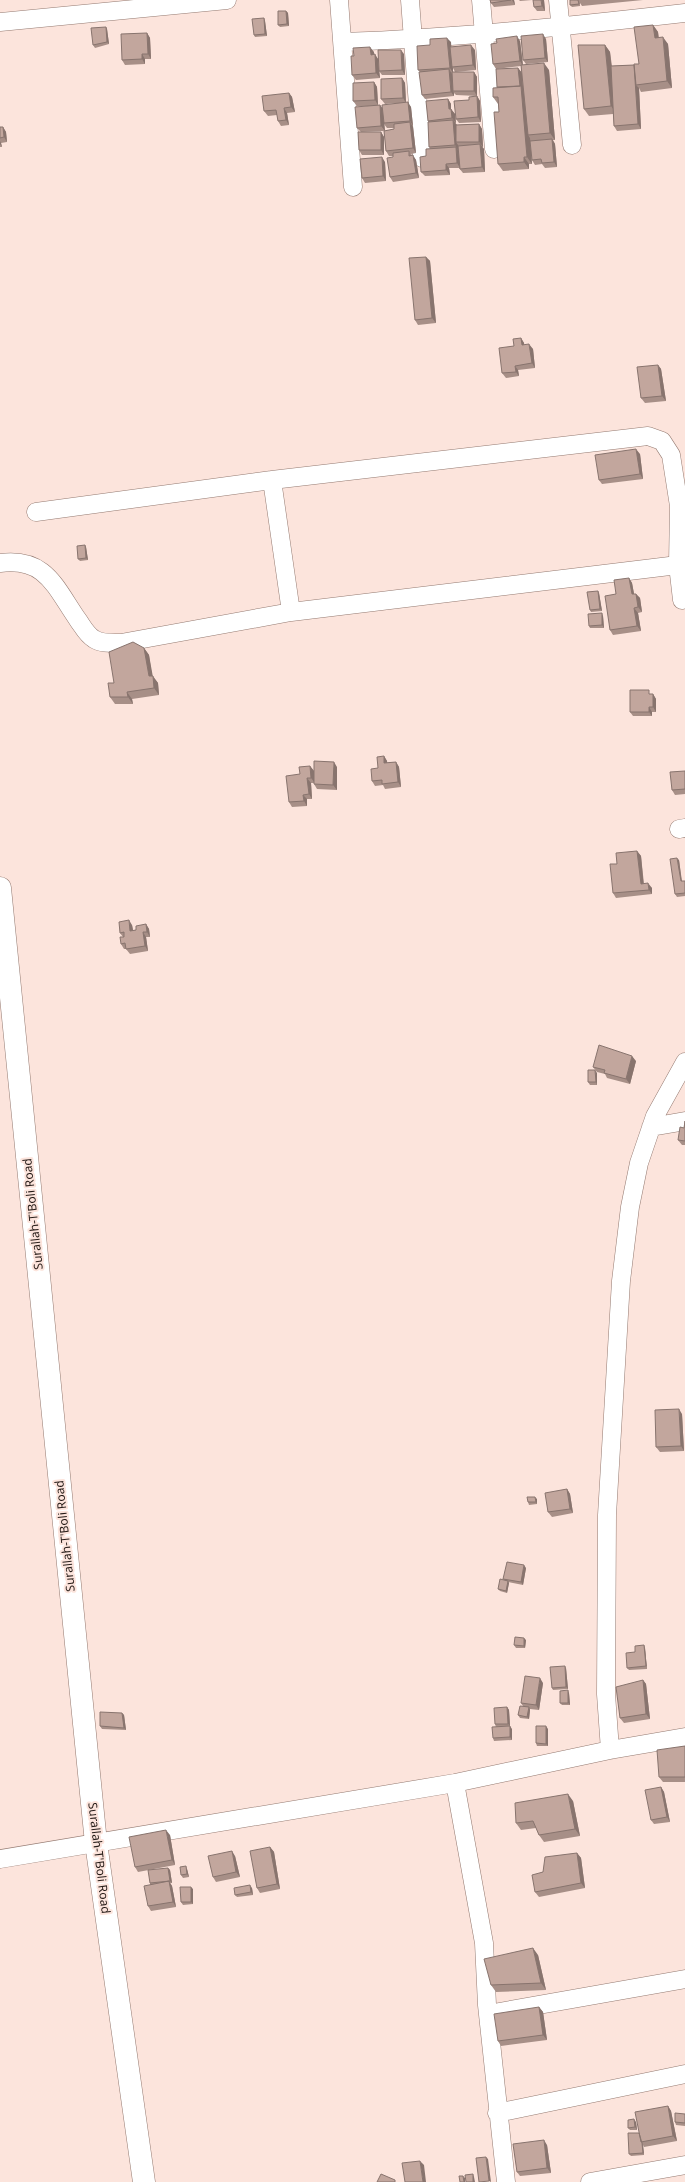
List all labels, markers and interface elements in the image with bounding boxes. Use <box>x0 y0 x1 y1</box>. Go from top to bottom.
street label: Surallah-T'Boli Road <box>18 1158 47 1271</box>
street label: Surallah-T'Boli Road <box>50 1480 79 1593</box>
street label: Surallah-T'Boli Road <box>84 1801 115 1914</box>

